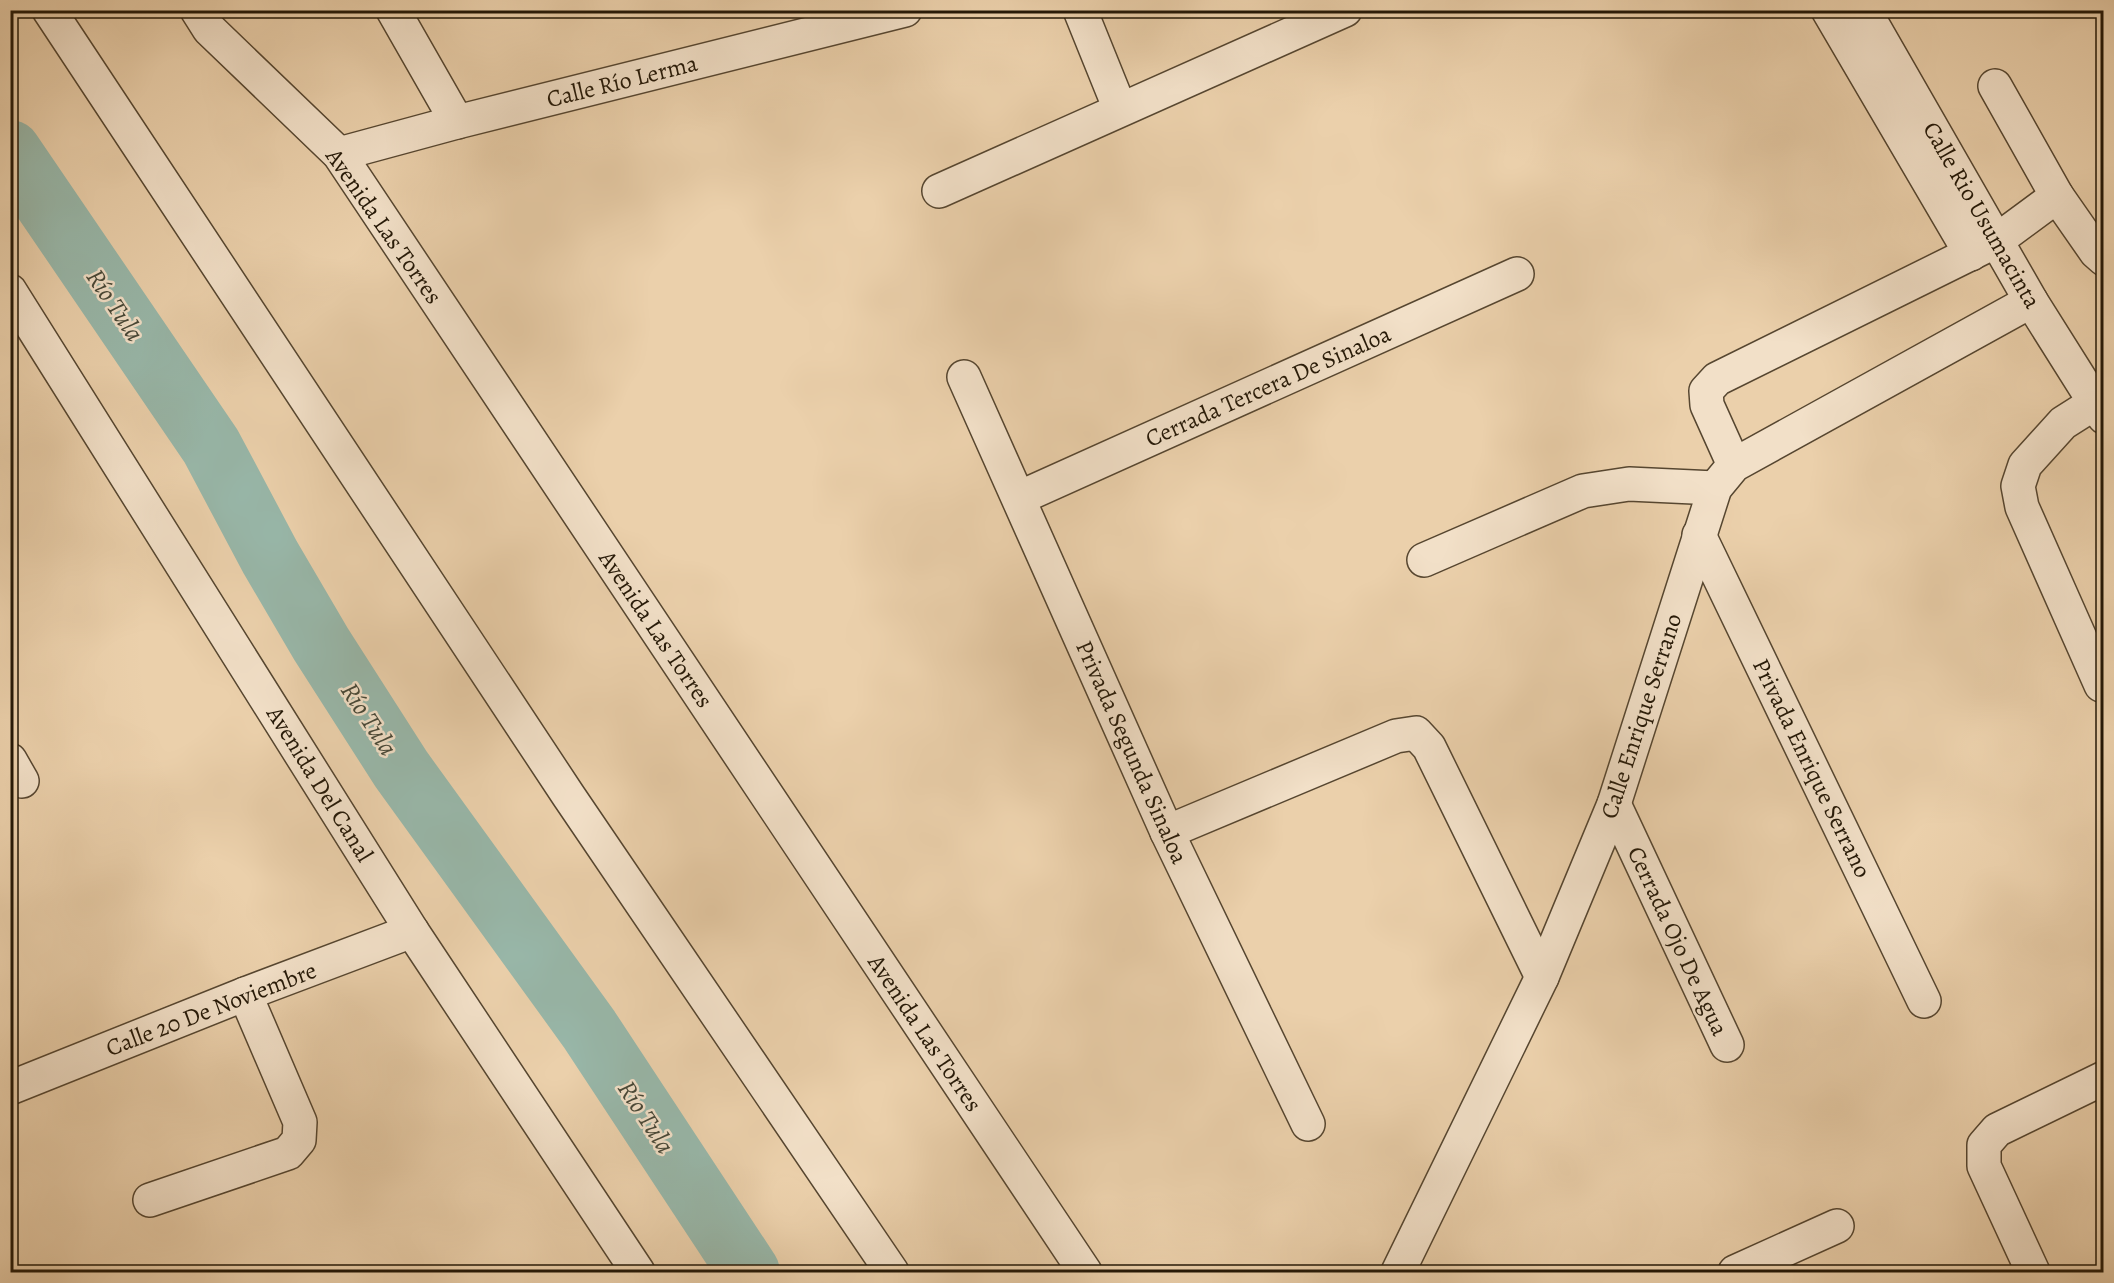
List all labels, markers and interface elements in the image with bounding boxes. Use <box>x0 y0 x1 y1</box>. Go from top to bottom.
street label: Calle Río Lerma <box>543 47 702 115</box>
street label: Calle Rio Usumacinta <box>1915 116 2049 315</box>
street label: Avenida Las Torres <box>318 141 450 310</box>
water label: Río Tula <box>78 262 152 348</box>
street label: Cerrada Tercera De Sinaloa <box>1140 317 1396 455</box>
street label: Avenida Las Torres <box>591 543 721 714</box>
street label: Calle Enrique Serrano <box>1593 609 1689 823</box>
street label: Privada Segunda Sinaloa <box>1068 635 1196 870</box>
street label: Privada Enrique Serrano <box>1745 653 1879 883</box>
water label: Río Tula <box>332 676 406 762</box>
street label: Avenida Del Canal <box>259 699 381 868</box>
street label: Cerrada Ojo De Agua <box>1620 841 1736 1042</box>
street label: Avenida Las Torres <box>860 947 990 1118</box>
street label: Calle 20 De Noviembre <box>101 954 321 1064</box>
water label: Río Tula <box>609 1074 683 1160</box>

